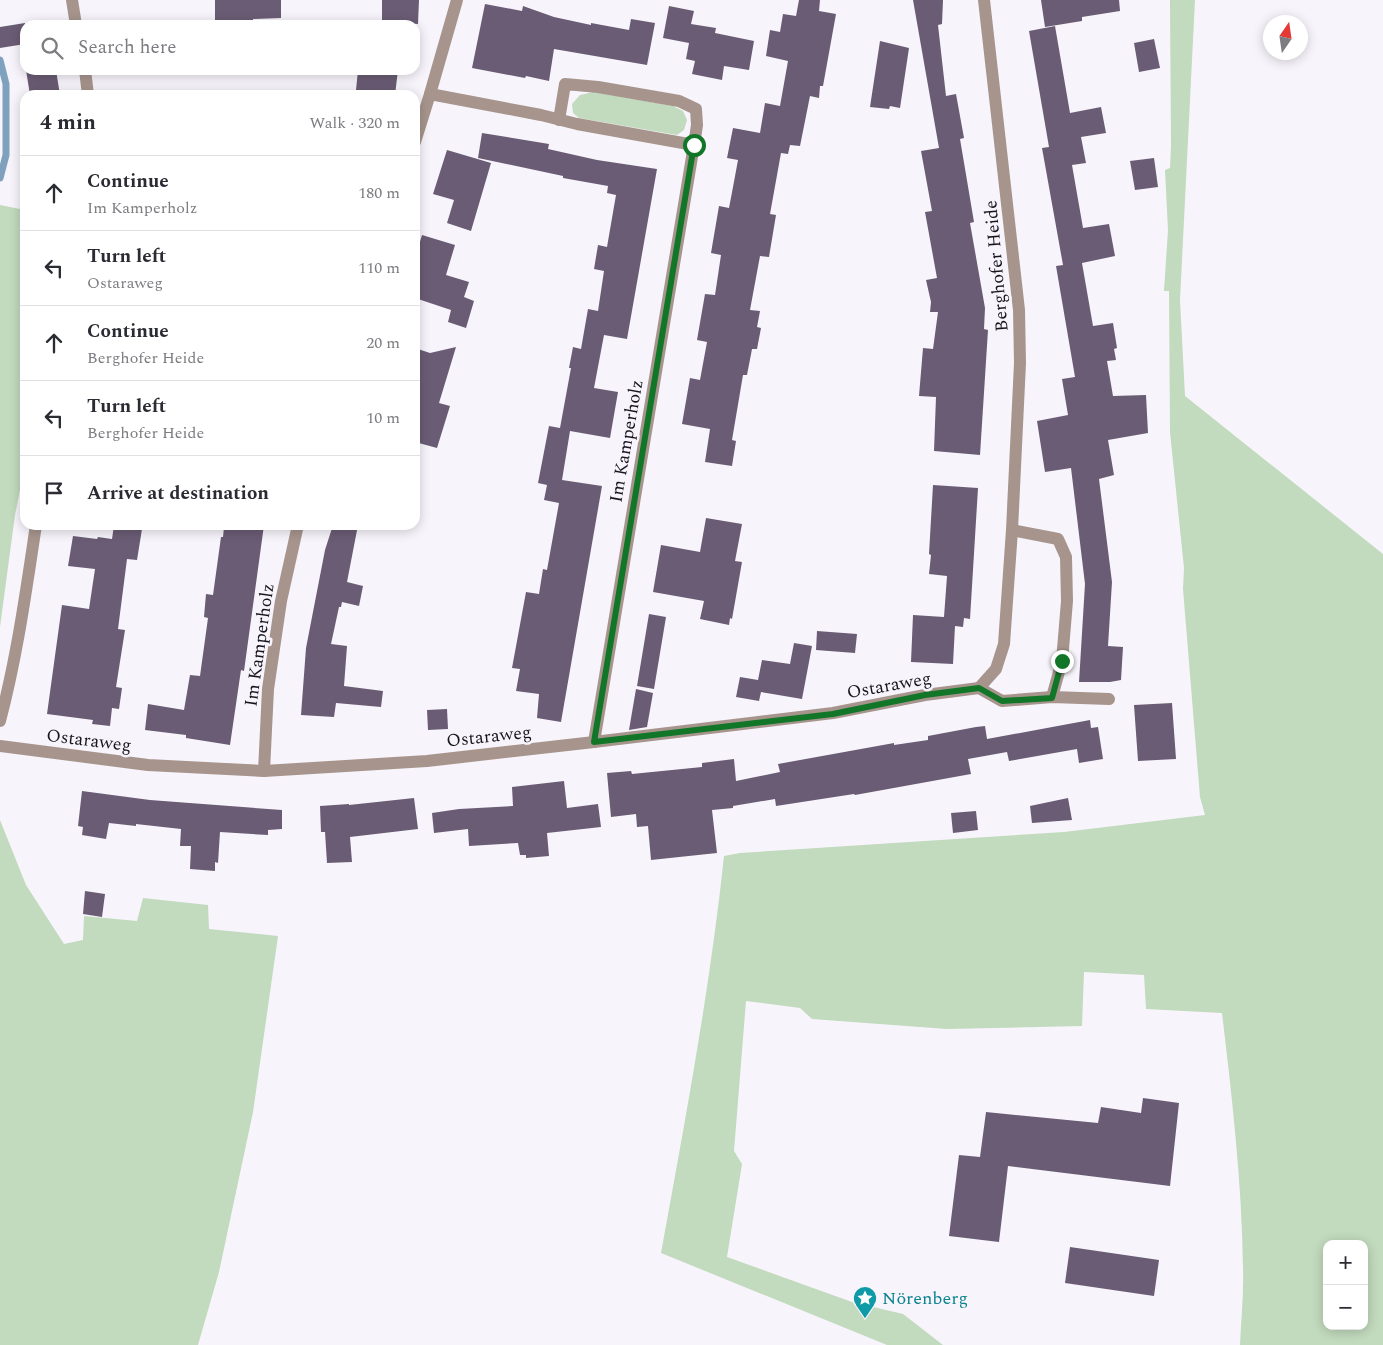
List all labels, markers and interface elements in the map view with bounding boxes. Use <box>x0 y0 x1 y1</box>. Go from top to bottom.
north arrow <box>1263 15 1308 60</box>
search box <box>20 20 420 75</box>
text: Search here <box>78 33 177 62</box>
icon: search <box>38 34 66 62</box>
text: 4 min <box>40 107 96 139</box>
text: Walk · 320 m <box>309 111 400 135</box>
route start <box>683 134 706 157</box>
text: Continue <box>87 167 169 196</box>
icon: ahead <box>40 179 68 207</box>
text: 180 m <box>358 181 400 205</box>
text: Im Kamperholz <box>87 196 197 220</box>
street label: Berghofer Heide <box>977 199 1016 333</box>
text: Turn left <box>87 242 166 271</box>
icon: left <box>40 254 68 282</box>
text: 110 m <box>358 256 400 280</box>
text: Ostaraweg <box>87 271 163 295</box>
text: Continue <box>87 317 169 346</box>
icon: ahead <box>40 329 68 357</box>
text: 20 m <box>366 331 400 355</box>
text: Berghofer Heide <box>87 346 204 370</box>
street label: Im Kamperholz <box>602 378 651 505</box>
text: Turn left <box>87 392 166 421</box>
icon: left <box>40 404 68 432</box>
text: 10 m <box>366 406 400 430</box>
text: Berghofer Heide <box>87 421 204 445</box>
icon: arrive <box>40 479 68 507</box>
text: Arrive at destination <box>87 479 269 508</box>
street label: Im Kamperholz <box>237 582 282 708</box>
route end <box>1051 650 1074 673</box>
street label: Ostaraweg <box>845 665 934 706</box>
street label: Ostaraweg <box>445 719 533 754</box>
street label: Ostaraweg <box>45 722 133 759</box>
map controls <box>1323 1240 1368 1330</box>
button: + <box>1323 1240 1368 1285</box>
place icon: Nörenberg <box>852 1285 878 1319</box>
place label: Nörenberg <box>882 1285 968 1312</box>
button: − <box>1323 1285 1368 1330</box>

